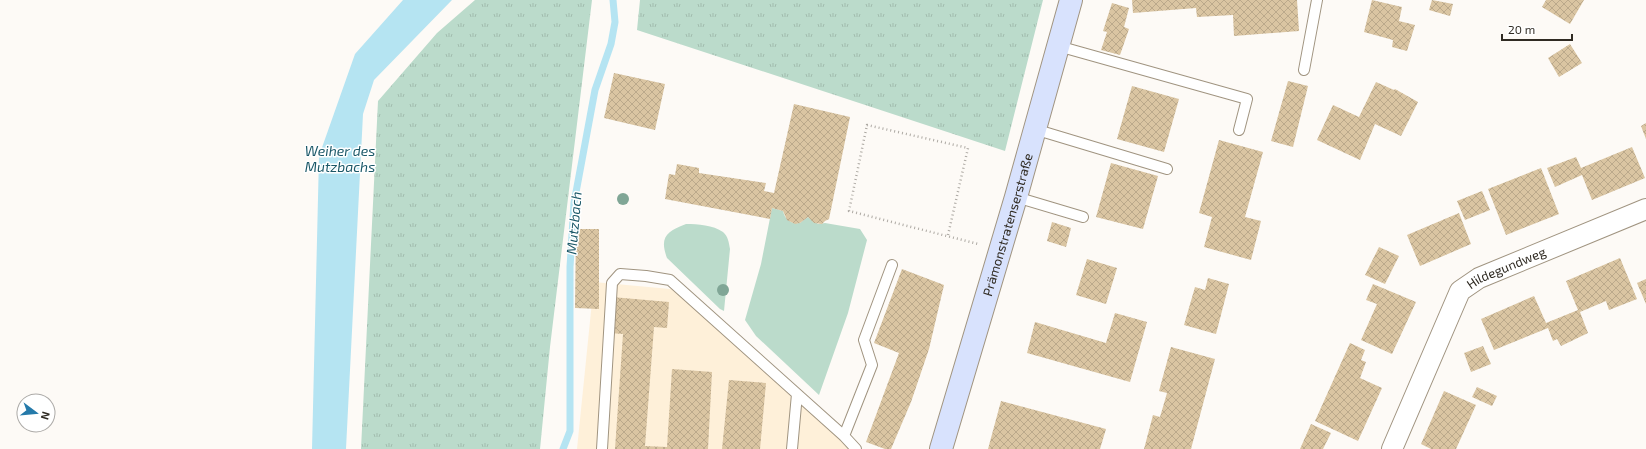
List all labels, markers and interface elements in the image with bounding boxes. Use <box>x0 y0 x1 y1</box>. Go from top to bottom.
scale bar <box>1502 16 1572 42</box>
text: 20 m <box>1508 22 1535 36</box>
water label: Weiher des Mutzbachs <box>305 142 375 175</box>
street label: Prämonstratenserstraße <box>979 151 1036 298</box>
water label: Mutzbach <box>562 191 585 255</box>
street label: Hildegundweg <box>1463 243 1548 292</box>
north arrow <box>16 393 56 433</box>
text: N <box>39 410 53 422</box>

